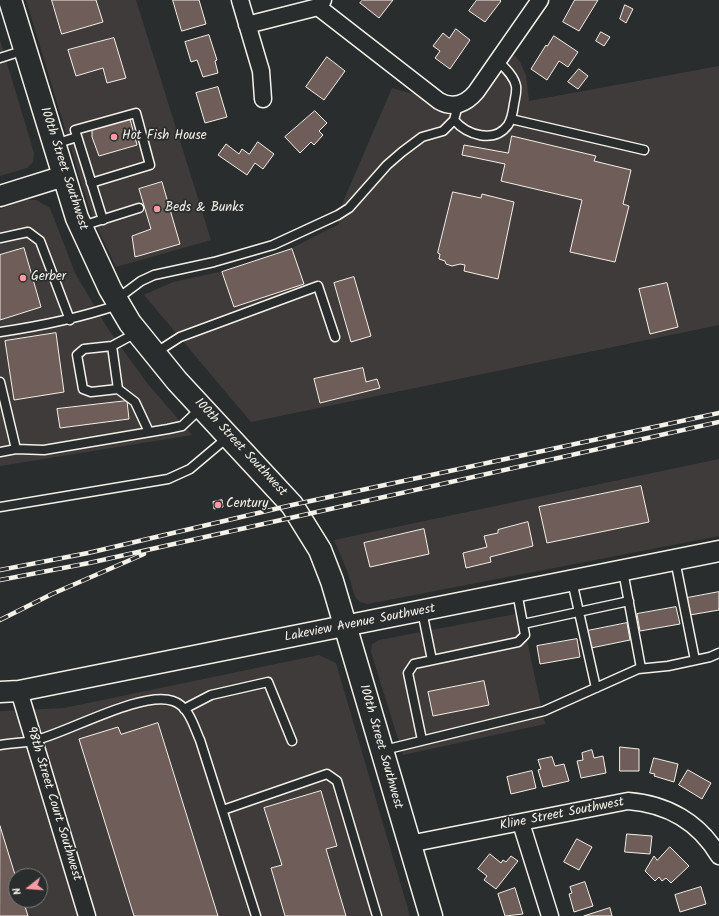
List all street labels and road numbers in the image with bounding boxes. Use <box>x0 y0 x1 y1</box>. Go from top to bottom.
street label: 100th Street Southwest <box>36 105 90 233</box>
street label: 100th Street Southwest <box>190 396 290 500</box>
street label: Lakeview Avenue Southwest <box>283 602 437 646</box>
street label: 100th Street Southwest <box>355 683 405 811</box>
street label: 98th Street Court Southwest <box>22 725 84 883</box>
street label: Kline Street Southwest <box>498 795 626 835</box>

